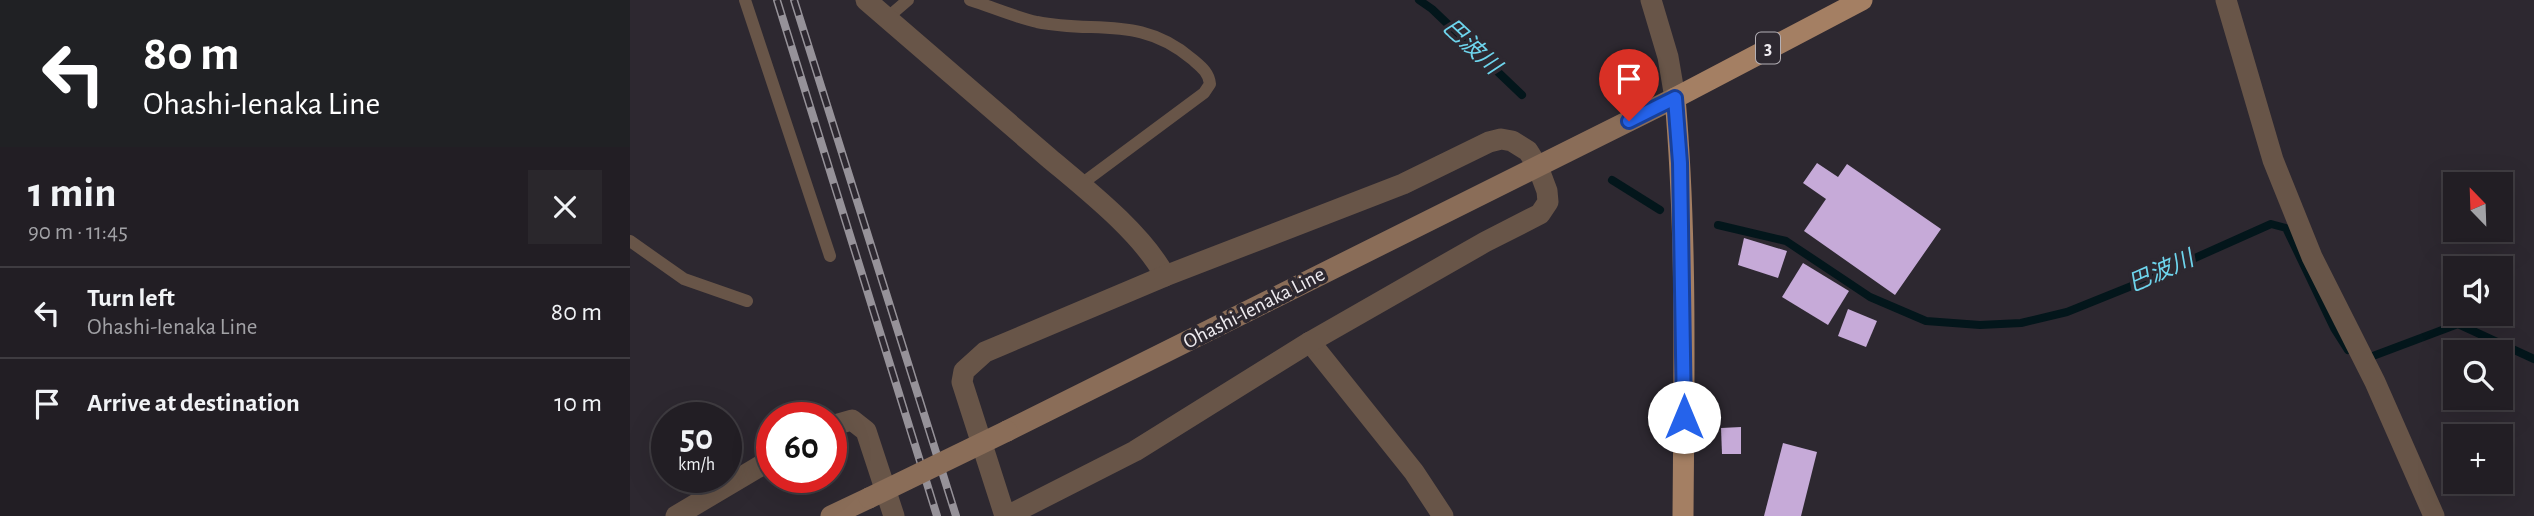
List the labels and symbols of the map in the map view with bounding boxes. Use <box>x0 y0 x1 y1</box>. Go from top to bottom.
water label: 巴波川 <box>1438 14 1508 81</box>
road number: 3 <box>1756 32 1780 64</box>
pin <box>1599 49 1659 121</box>
north arrow <box>2443 172 2513 242</box>
water label: 巴波川 <box>2124 244 2200 297</box>
street label: Ohashi-Ienaka Line <box>1180 263 1328 353</box>
position arrow <box>1647 380 1721 454</box>
speed limit sign: 60 <box>756 402 847 493</box>

